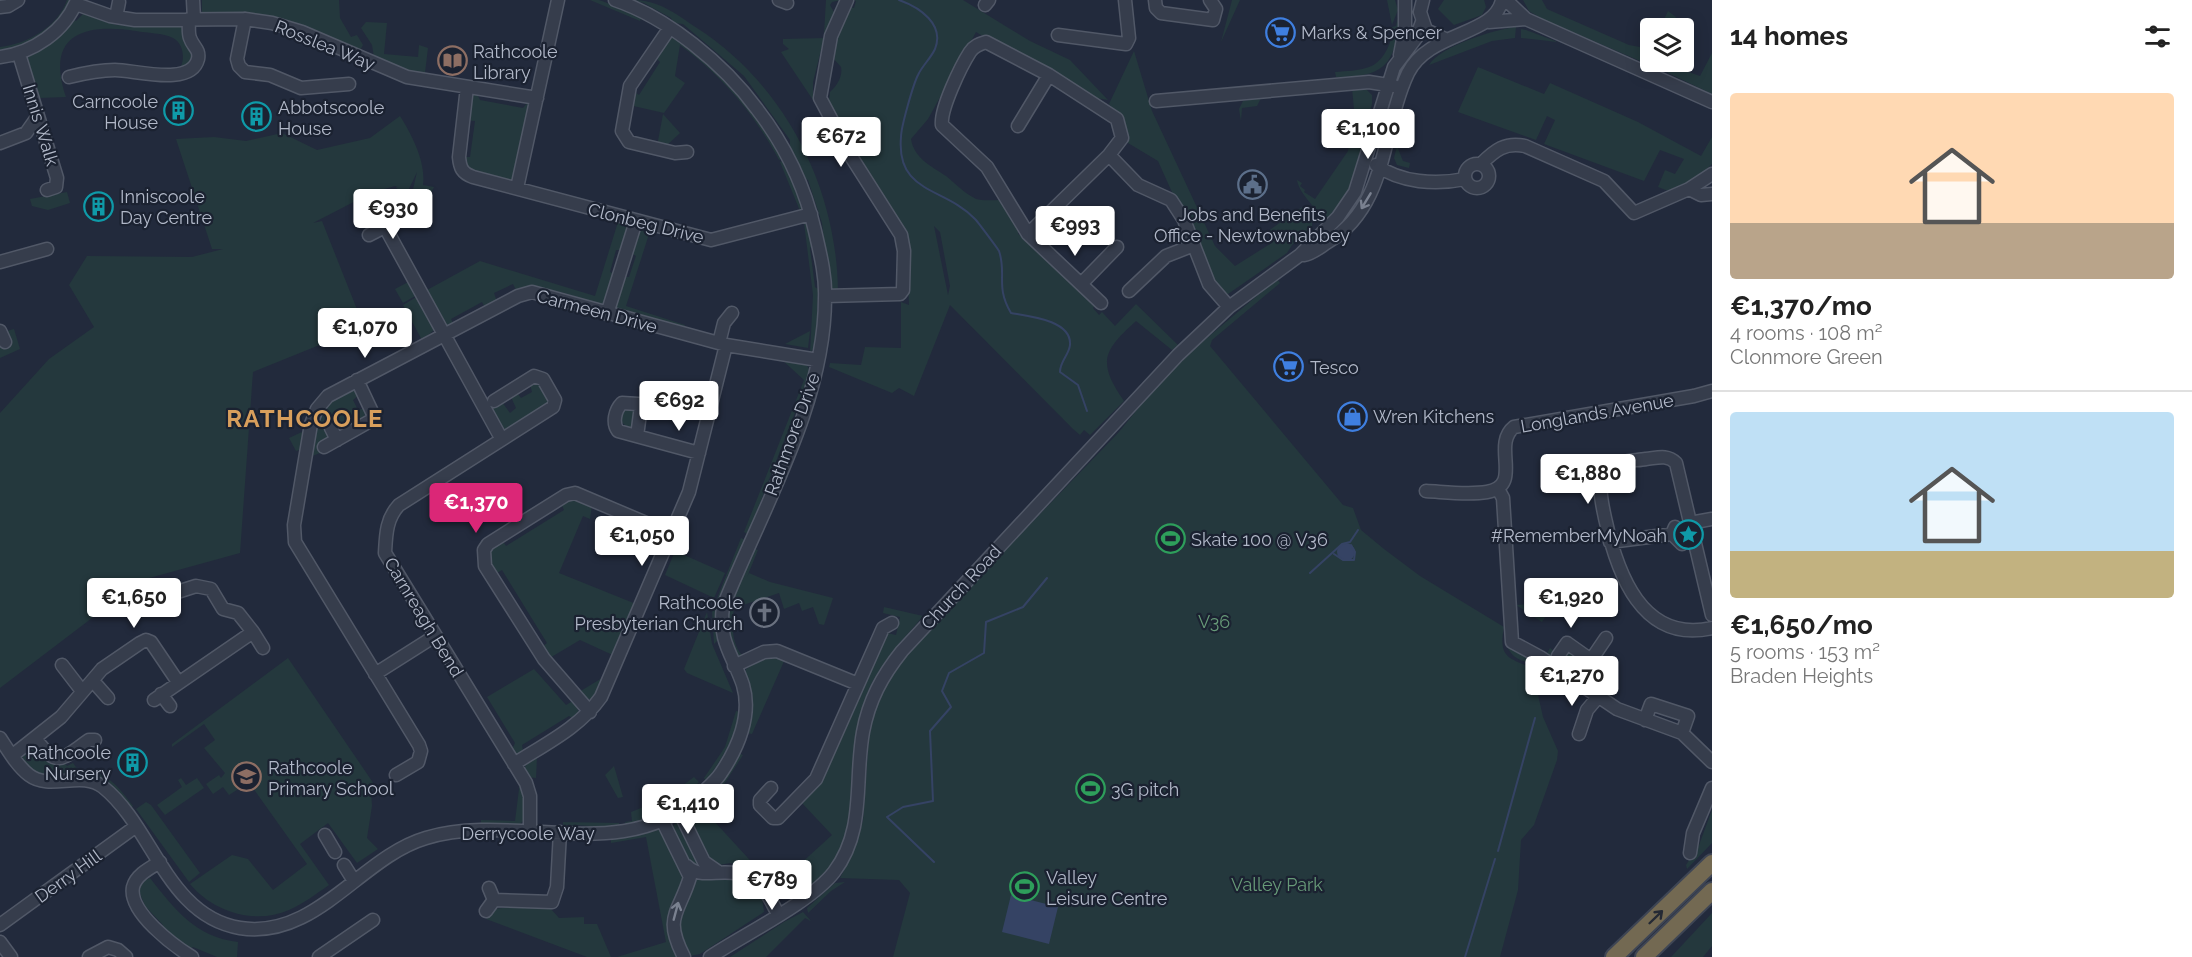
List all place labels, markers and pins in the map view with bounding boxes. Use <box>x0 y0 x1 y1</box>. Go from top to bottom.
supermarket icon: Marks & Spencer <box>1264 16 1296 48</box>
place label: Marks & Spencer <box>1301 22 1443 43</box>
place label: Rathcoole Library <box>473 41 558 83</box>
library icon: Rathcoole Library <box>436 45 468 77</box>
place label: Carncoole House <box>72 91 158 133</box>
building icon: Carncoole House <box>163 95 195 127</box>
place label: Abbotscoole House <box>278 97 385 139</box>
building icon: Abbotscoole House <box>241 101 273 133</box>
pin: €1,100 <box>1319 109 1417 160</box>
pin: €672 <box>805 117 877 168</box>
public building icon: Jobs and Benefits Office - Newtownabbey <box>1236 169 1268 201</box>
place label: Inniscoole Day Centre <box>120 186 213 228</box>
pin: €930 <box>357 189 429 240</box>
building icon: Inniscoole Day Centre <box>83 190 115 222</box>
place label: Jobs and Benefits Office - Newtownabbey <box>1154 204 1350 246</box>
pin: €993 <box>1039 206 1111 257</box>
pin: €1,070 <box>316 308 414 359</box>
supermarket icon: Tesco <box>1273 351 1305 383</box>
place label: Tesco <box>1310 357 1359 378</box>
pin: €692 <box>643 381 715 432</box>
shop icon: Wren Kitchens <box>1336 400 1368 432</box>
place label: Wren Kitchens <box>1373 406 1495 427</box>
pin: €1,880 <box>1539 454 1637 505</box>
pin: €1,370 <box>427 483 525 534</box>
pin: €1,050 <box>593 516 691 567</box>
place icon: #RememberMyNoah <box>1672 519 1704 551</box>
sports icon: Skate 100 @ V36 <box>1154 523 1186 555</box>
place label: #RememberMyNoah <box>1491 525 1667 546</box>
place label: Skate 100 @ V36 <box>1191 529 1328 550</box>
pin: €1,650 <box>85 578 183 629</box>
pin: €1,920 <box>1522 578 1620 629</box>
place label: Rathcoole Presbyterian Church <box>574 592 743 634</box>
church icon: Rathcoole Presbyterian Church <box>748 596 780 628</box>
pin: €1,270 <box>1523 656 1621 707</box>
place label: Rathcoole Nursery <box>26 742 111 784</box>
building icon: Rathcoole Nursery <box>116 746 148 778</box>
place label: Rathcoole Primary School <box>268 757 394 799</box>
school or university icon: Rathcoole Primary School <box>231 761 263 793</box>
sports icon: 3G pitch <box>1074 773 1106 805</box>
place label: 3G pitch <box>1111 779 1179 800</box>
pin: €1,410 <box>639 784 737 835</box>
pin: €789 <box>736 860 808 911</box>
place label: Valley Leisure Centre <box>1046 867 1168 909</box>
sports icon: Valley Leisure Centre <box>1009 871 1041 903</box>

